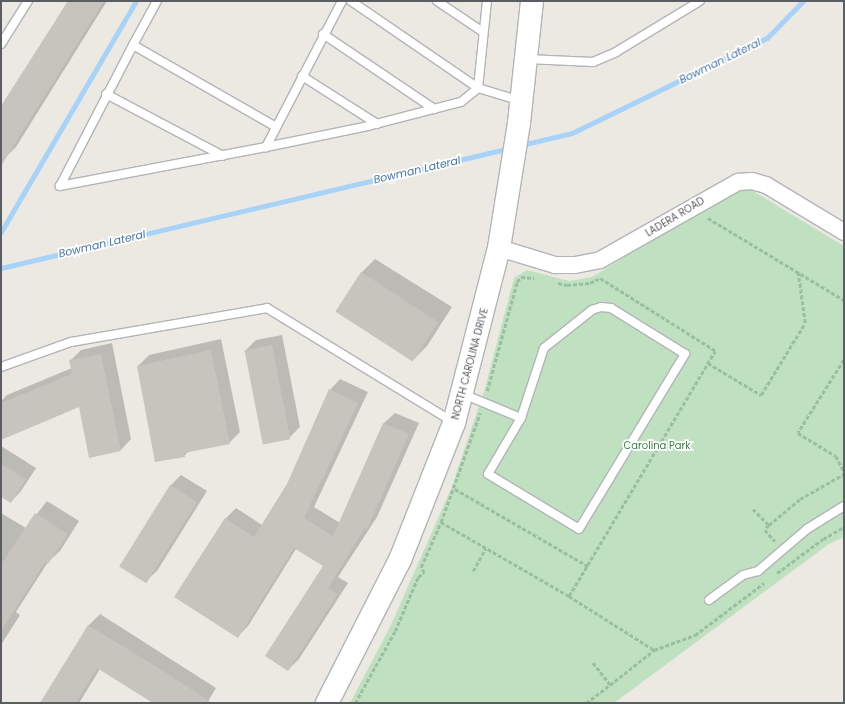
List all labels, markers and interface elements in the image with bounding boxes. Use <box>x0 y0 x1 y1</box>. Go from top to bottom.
water label: Bowman Lateral <box>677 36 763 86</box>
water label: Bowman Lateral <box>372 154 462 186</box>
street label: LADERA ROAD <box>643 195 707 239</box>
water label: Bowman Lateral <box>57 228 147 260</box>
street label: NORTH CAROLINA DRIVE <box>449 307 491 421</box>
park label: Carolina Park <box>624 440 690 452</box>

